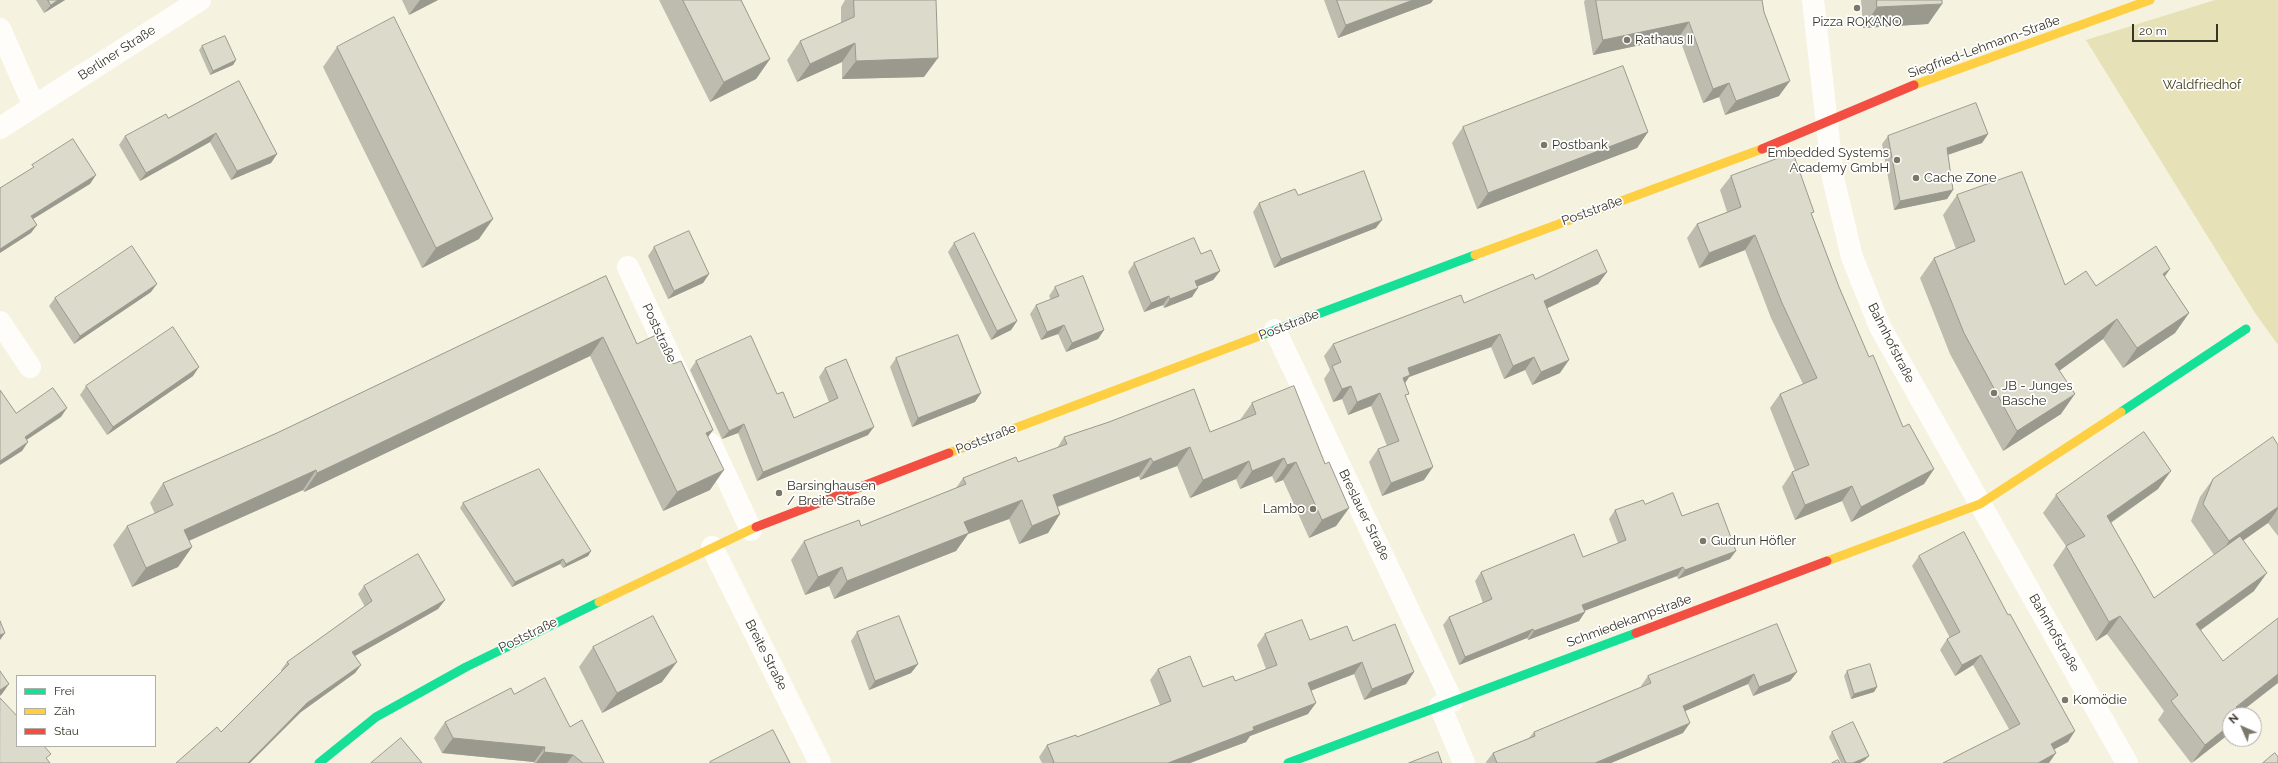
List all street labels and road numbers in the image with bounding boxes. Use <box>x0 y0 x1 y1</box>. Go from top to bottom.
street label: Siegfried-Lehmann-Straße <box>1906 12 2062 82</box>
street label: Berliner Straße <box>75 22 159 84</box>
street label: Poststraße <box>1560 193 1624 229</box>
street label: Poststraße <box>639 301 679 365</box>
street label: Bahnhofstraße <box>1864 301 1918 385</box>
street label: Poststraße <box>1257 306 1321 344</box>
street label: Poststraße <box>954 420 1018 458</box>
street label: Breslauer Straße <box>1335 467 1393 563</box>
street label: Schmiedekampstraße <box>1564 591 1694 651</box>
street label: Bahnhofstraße <box>2025 591 2083 675</box>
street label: Poststraße <box>496 614 560 656</box>
street label: Breite Straße <box>742 617 790 693</box>

